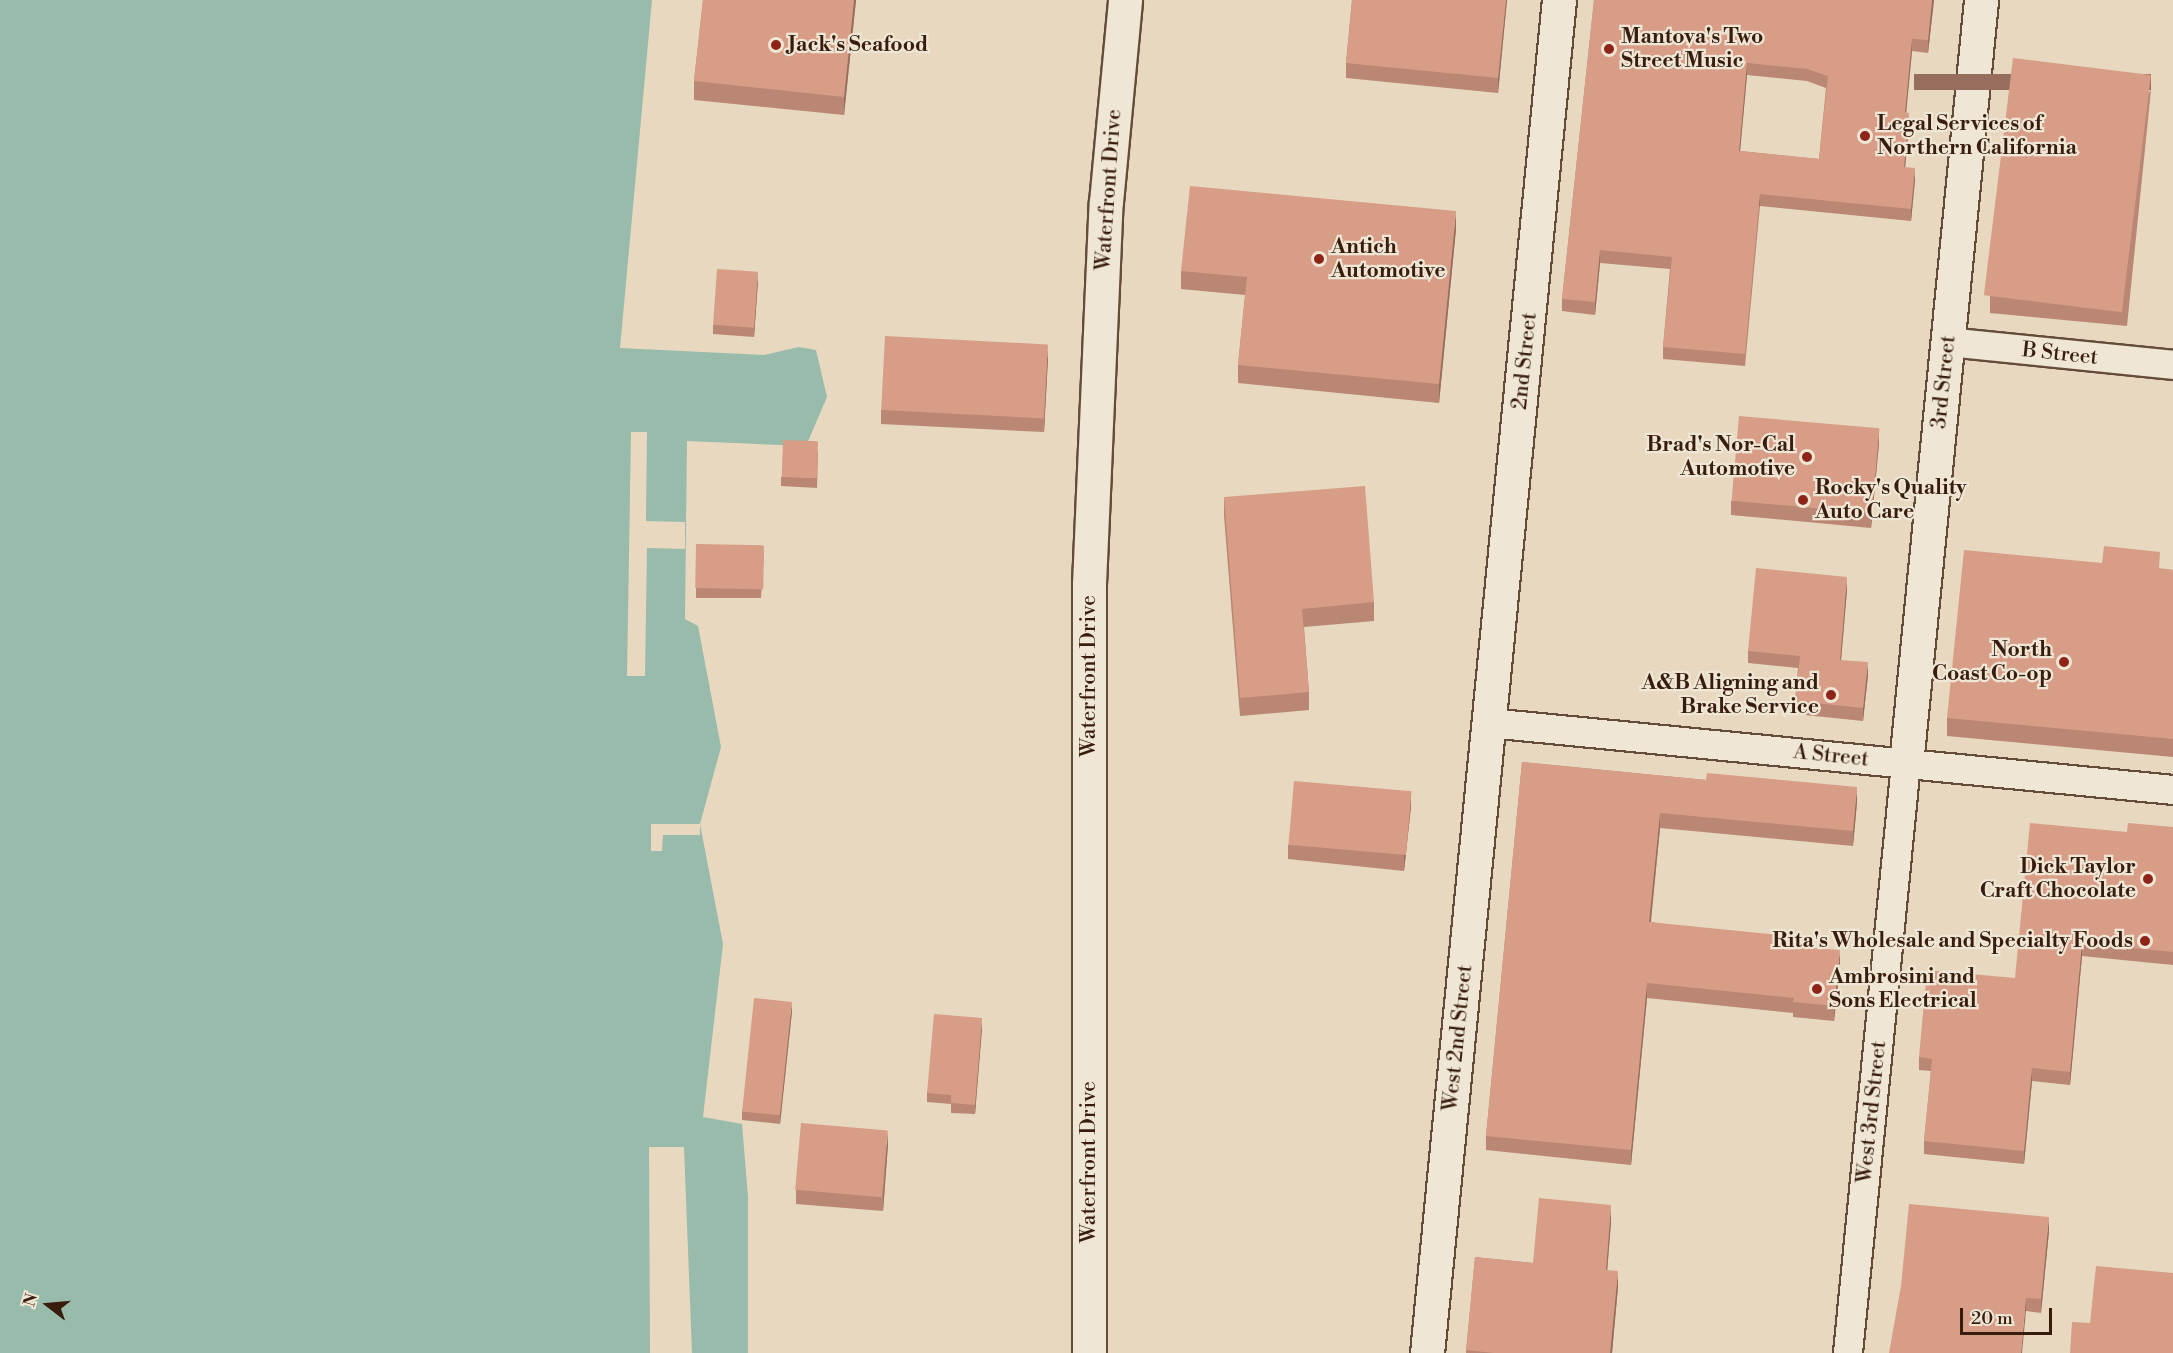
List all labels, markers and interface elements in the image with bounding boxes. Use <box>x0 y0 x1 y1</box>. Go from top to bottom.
place label: Mantova's Two Street Music <box>1621 24 1763 74</box>
place label: Jack's Seafood <box>788 32 928 58</box>
marker: Jack's Seafood <box>769 38 783 52</box>
marker: Mantova's Two Street Music <box>1602 42 1616 56</box>
street label: Waterfront Drive <box>1091 108 1127 272</box>
place label: Legal Services of Northern California <box>1877 111 2077 161</box>
marker: Legal Services of Northern California <box>1858 129 1872 143</box>
place label: Antich Automotive <box>1331 234 1446 284</box>
marker: Antich Automotive <box>1312 252 1326 266</box>
street label: 2nd Street <box>1507 311 1543 411</box>
street label: 3rd Street <box>1927 334 1961 430</box>
street label: B Street <box>2021 337 2099 371</box>
place label: Brad's Nor-Cal Automotive <box>1647 432 1795 482</box>
marker: Brad's Nor-Cal Automotive <box>1800 450 1814 464</box>
place label: Rocky's Quality Auto Care <box>1815 475 1967 525</box>
marker: Rocky's Quality Auto Care <box>1796 493 1810 507</box>
street label: Waterfront Drive <box>1076 595 1102 757</box>
place label: North Coast Co-op <box>1932 637 2052 687</box>
marker: North Coast Co-op <box>2057 655 2071 669</box>
place label: A&B Aligning and Brake Service <box>1642 670 1819 720</box>
marker: A&B Aligning and Brake Service <box>1824 688 1838 702</box>
street label: A Street <box>1792 740 1870 772</box>
place label: Dick Taylor Craft Chocolate <box>1980 854 2136 904</box>
marker: Dick Taylor Craft Chocolate <box>2141 872 2155 886</box>
place label: Rita's Wholesale and Specialty Foods <box>1772 928 2133 954</box>
marker: Rita's Wholesale and Specialty Foods <box>2138 934 2152 948</box>
street label: West 2nd Street <box>1438 963 1478 1113</box>
place label: Ambrosini and Sons Electrical <box>1829 964 1977 1014</box>
marker: Ambrosini and Sons Electrical <box>1810 982 1824 996</box>
street label: West 3rd Street <box>1852 1039 1892 1185</box>
street label: Waterfront Drive <box>1076 1081 1102 1243</box>
north arrow <box>18 1275 78 1335</box>
text: N <box>19 1291 42 1309</box>
scale bar <box>1963 1296 2054 1334</box>
text: 20 m <box>1971 1307 2013 1330</box>

